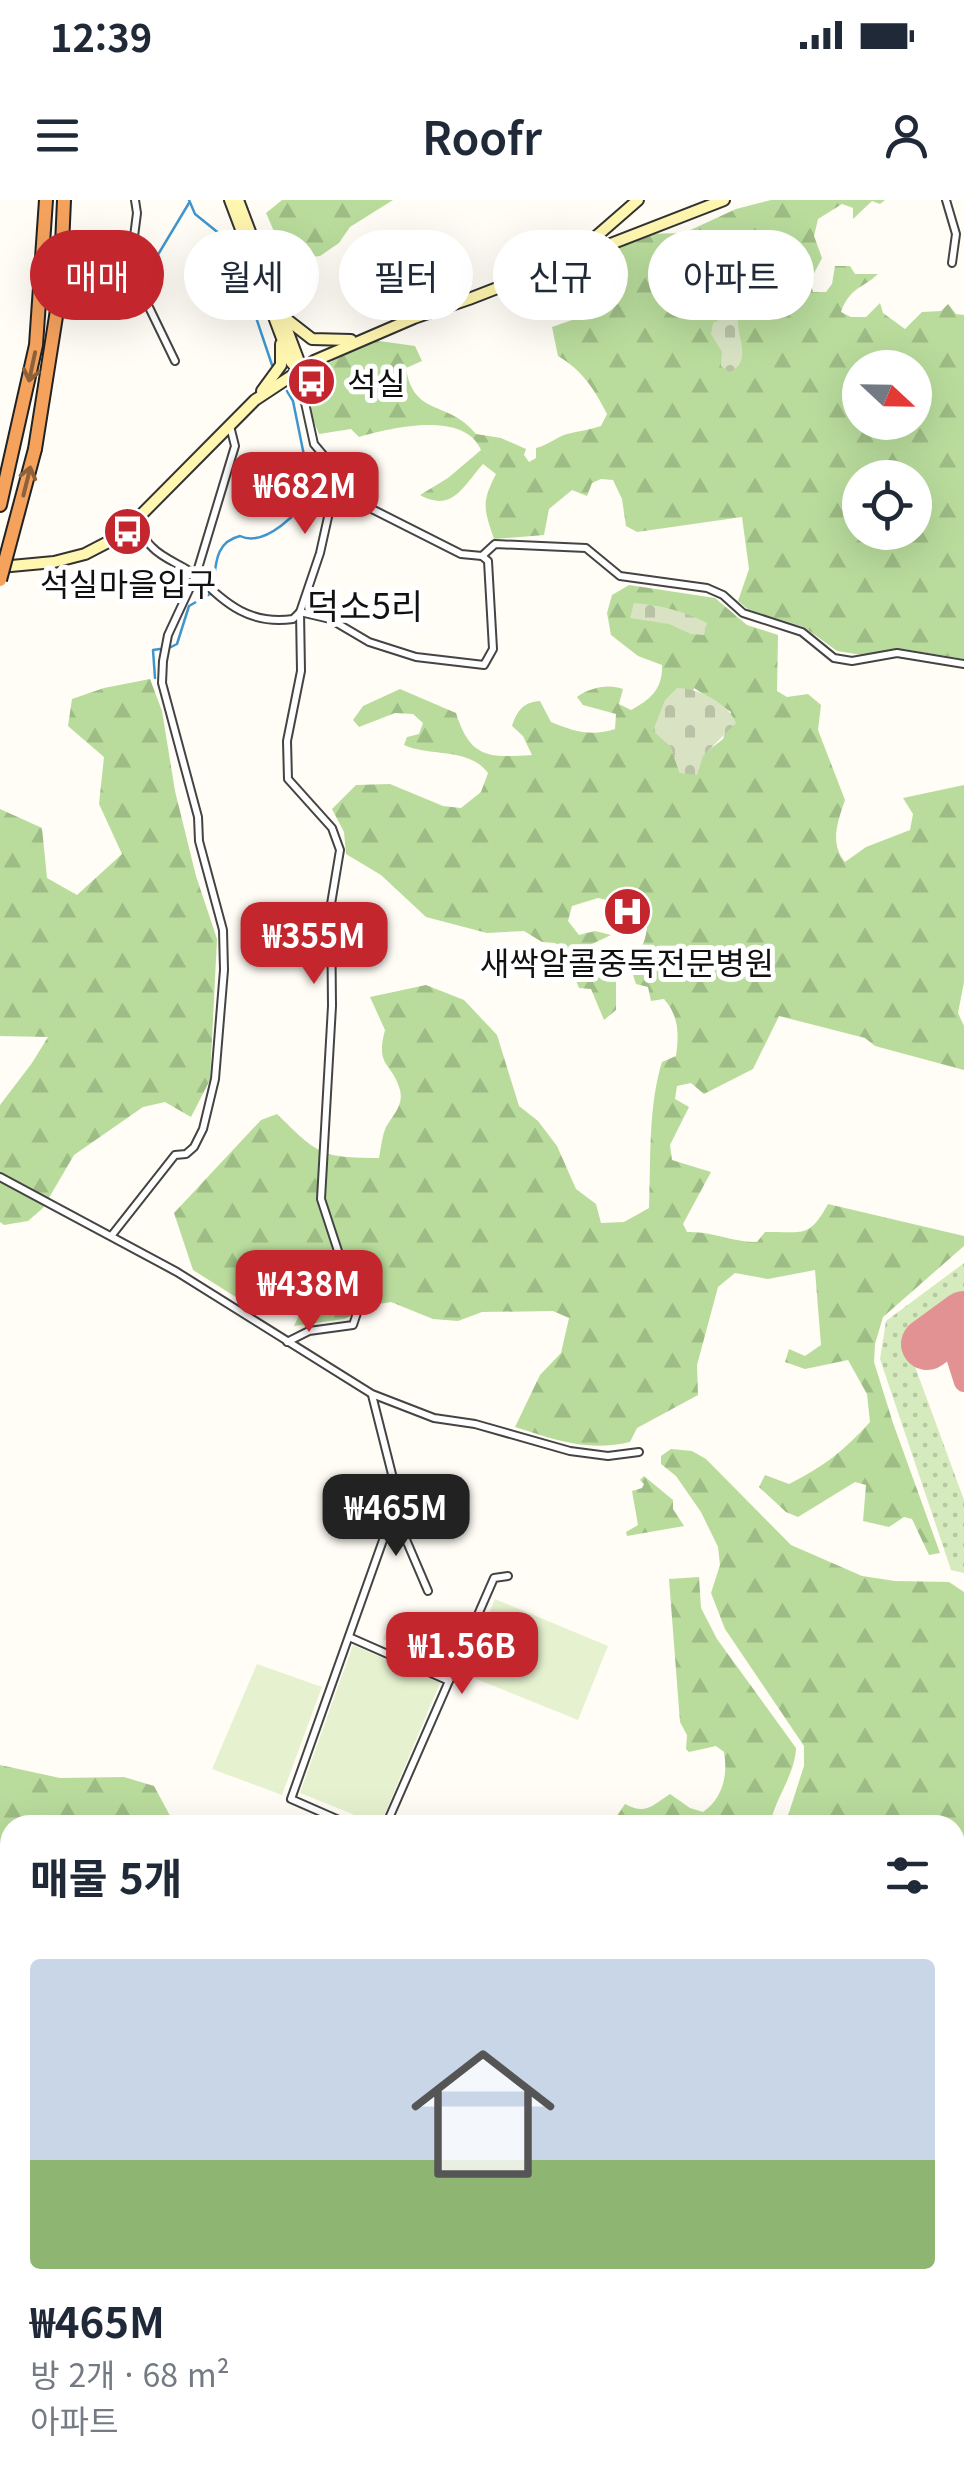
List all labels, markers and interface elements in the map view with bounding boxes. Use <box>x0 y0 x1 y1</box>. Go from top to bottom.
text: 12:39 <box>50 8 152 63</box>
text: Roofr <box>422 103 542 168</box>
icon: menu <box>30 108 85 163</box>
icon: person <box>879 108 934 163</box>
chip: 매매 <box>30 230 164 320</box>
chip: 월세 <box>184 230 319 320</box>
chip: 필터 <box>339 230 473 320</box>
chip: 신규 <box>493 230 628 320</box>
chip: 아파트 <box>648 230 814 320</box>
one-way arrow <box>21 350 40 382</box>
north arrow <box>842 350 932 440</box>
map controls <box>842 350 932 550</box>
bus stop icon: 석실 <box>286 355 338 407</box>
place label: 석실 <box>347 358 406 404</box>
pin: ₩682M <box>235 452 375 537</box>
button: locate <box>842 460 932 550</box>
text: ₩682M <box>254 461 356 507</box>
one-way arrow <box>19 466 37 498</box>
bus stop icon: 석실마을입구 <box>102 506 154 558</box>
place label: 석실마을입구 <box>40 559 216 605</box>
district label: 덕소5리 <box>307 578 423 629</box>
hospital icon: 새싹알콜중독전문병원 <box>601 885 653 937</box>
pin: ₩355M <box>244 902 384 987</box>
text: ₩355M <box>263 911 365 957</box>
place label: 새싹알콜중독전문병원 <box>480 938 774 984</box>
pin: ₩438M <box>239 1250 379 1335</box>
text: ₩438M <box>258 1259 360 1305</box>
pin: ₩465M <box>326 1474 466 1559</box>
text: ₩465M <box>345 1483 447 1529</box>
pin: ₩1.56B <box>381 1612 543 1697</box>
text: ₩1.56B <box>408 1621 516 1667</box>
text: 매물 5개 <box>30 1845 182 1906</box>
icon: filters <box>880 1848 935 1903</box>
icon: home <box>393 2024 573 2204</box>
text: ₩465M <box>30 2289 165 2350</box>
text: 방 2개 · 68 m² <box>30 2350 230 2396</box>
text: 아파트 <box>30 2396 118 2442</box>

